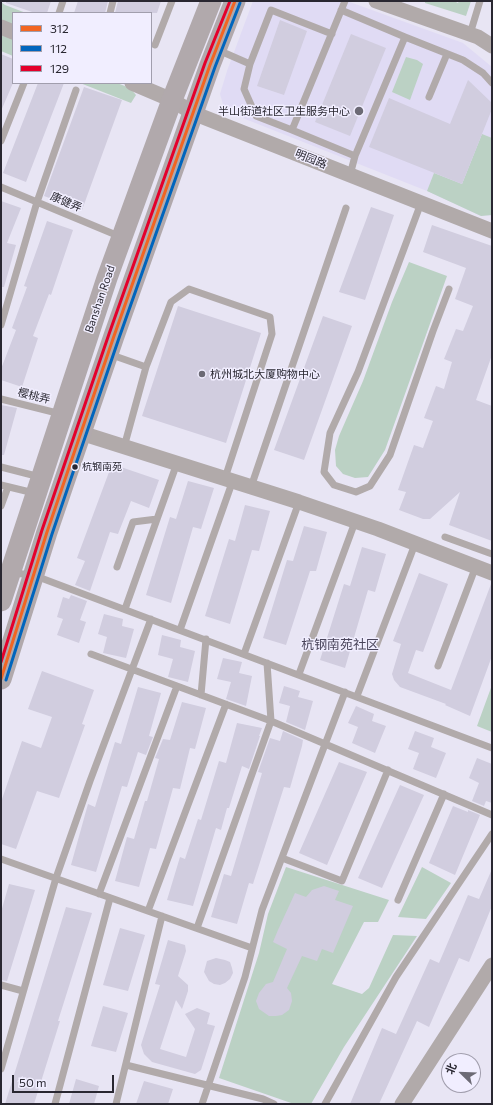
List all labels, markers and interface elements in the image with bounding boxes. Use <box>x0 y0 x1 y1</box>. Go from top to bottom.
legend <box>12 12 152 84</box>
text: 312 <box>50 21 69 35</box>
text: 112 <box>50 41 67 55</box>
text: 129 <box>50 61 69 75</box>
place label: 半山街道社区卫生服务中心 <box>218 104 350 118</box>
marker: 半山街道社区卫生服务中心 <box>353 105 365 117</box>
street label: 明园路 <box>293 147 329 171</box>
street label: 康健弄 <box>48 189 84 215</box>
street label: Banshan Road <box>82 264 118 334</box>
place label: 杭州城北大厦购物中心 <box>210 367 320 381</box>
marker: 杭州城北大厦购物中心 <box>197 369 207 379</box>
street label: 樱桃弄 <box>16 386 52 406</box>
place label: 杭钢南苑 <box>82 461 122 473</box>
marker: 杭钢南苑 <box>70 462 80 472</box>
district label: 杭钢南苑社区 <box>301 637 379 653</box>
north arrow <box>441 1053 481 1093</box>
text: 北 <box>442 1061 459 1076</box>
scale bar <box>14 1067 116 1093</box>
text: 50 m <box>19 1075 47 1089</box>

